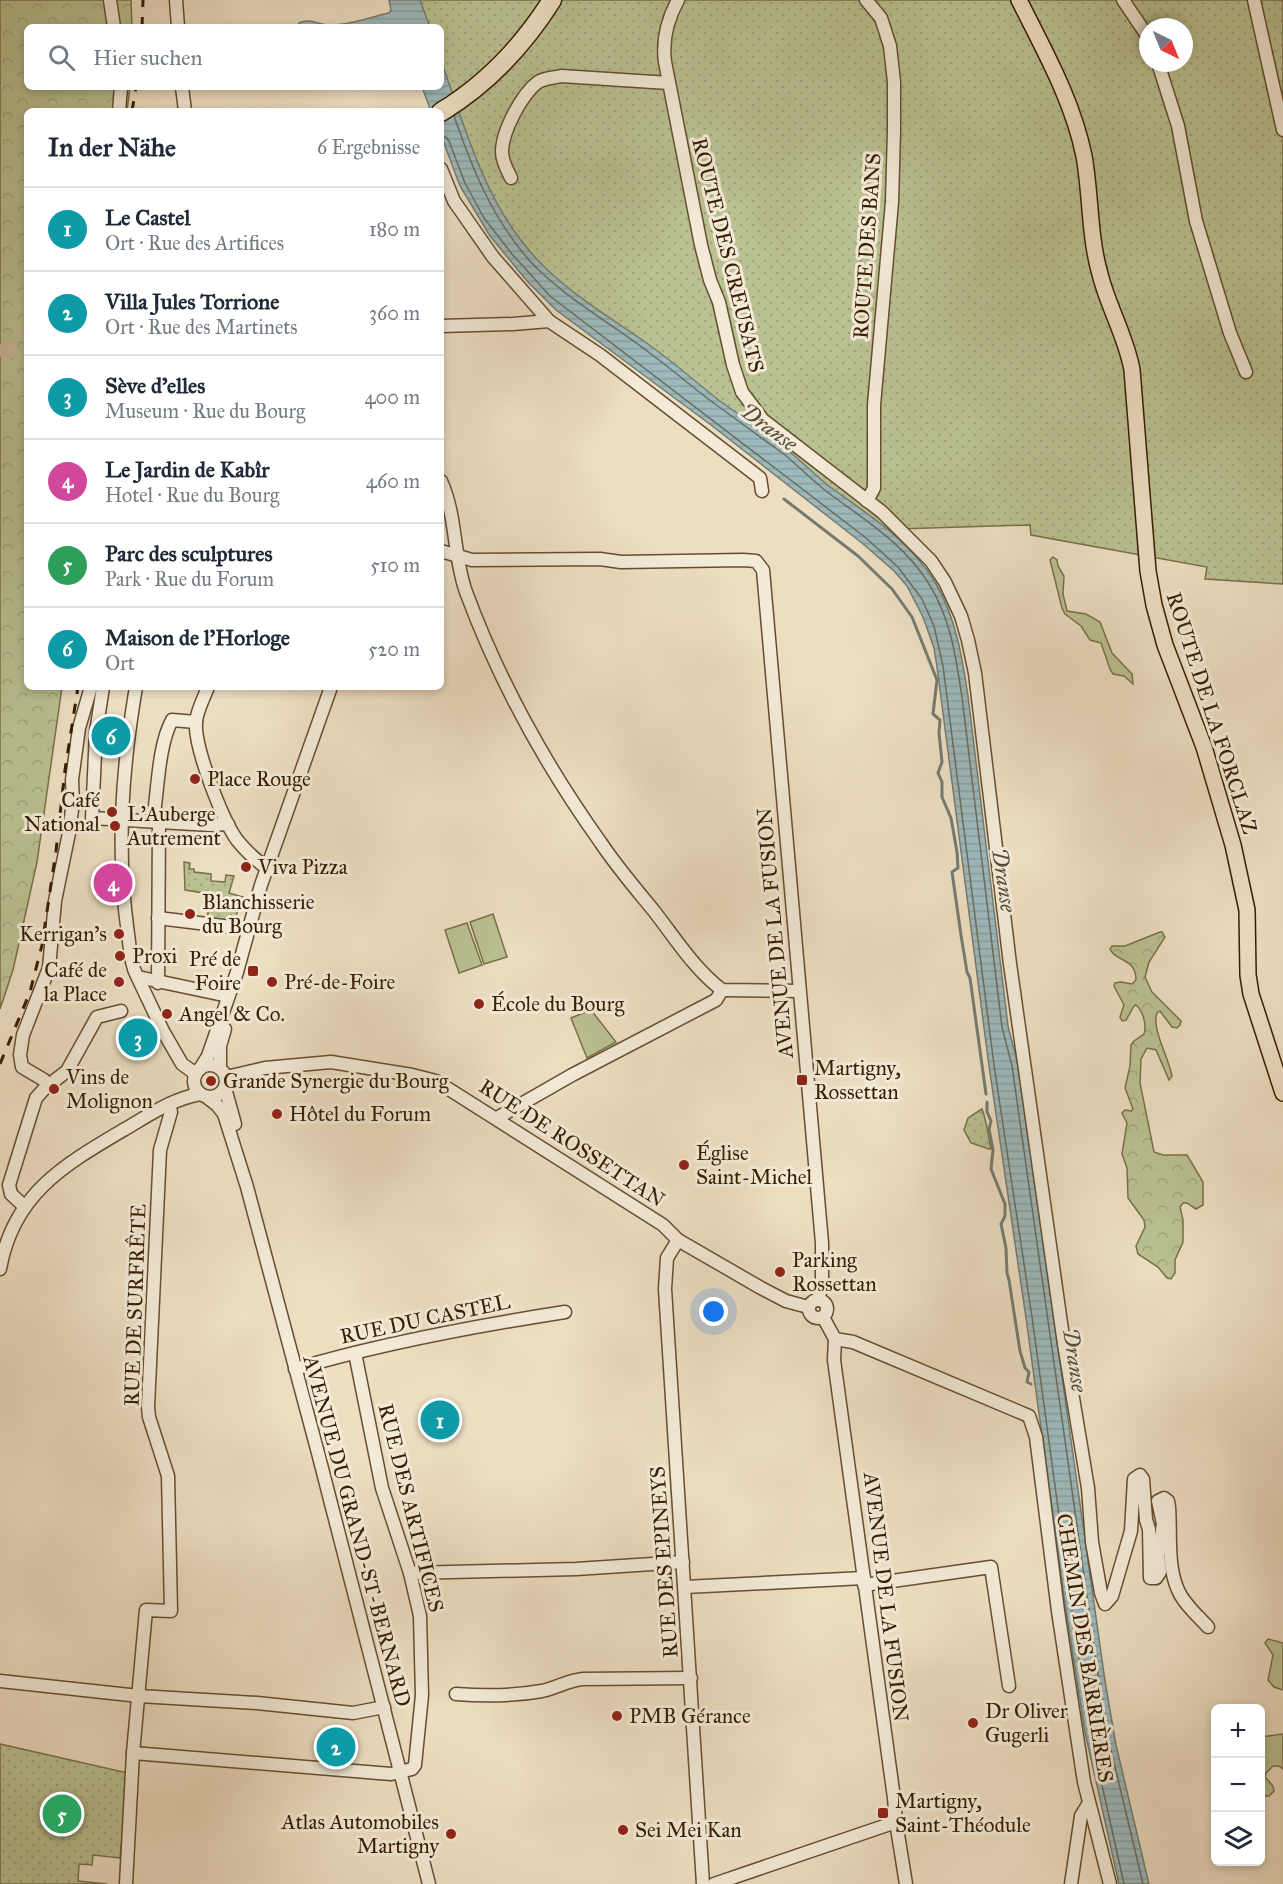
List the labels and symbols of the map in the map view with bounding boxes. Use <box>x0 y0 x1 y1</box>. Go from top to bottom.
north arrow <box>1139 18 1193 72</box>
street label: ROUTE DES CREUSATS <box>686 135 770 375</box>
street label: ROUTE DES BANS <box>848 152 886 340</box>
water label: Dranse <box>735 397 803 458</box>
street label: ROUTE DE LA FORCLAZ <box>1161 589 1263 837</box>
pin: 6 <box>92 714 130 758</box>
place label: Place Rouge <box>207 766 311 792</box>
marker: Place Rouge <box>188 772 202 786</box>
place label: Café National <box>24 787 100 837</box>
place label: L'Auberge Autrement <box>126 801 222 851</box>
marker: Café National <box>105 805 119 819</box>
street label: AVENUE DE LA FUSION <box>751 806 799 1060</box>
marker: L'Auberge Autrement <box>108 819 122 833</box>
water label: Dranse <box>986 846 1022 914</box>
place label: Viva Pizza <box>257 854 348 880</box>
pin: 4 <box>94 860 132 906</box>
marker: Viva Pizza <box>239 860 253 874</box>
place label: Blanchisserie du Bourg <box>202 889 315 939</box>
marker: Blanchisserie du Bourg <box>183 907 197 921</box>
place label: Kerrigan's <box>19 921 107 947</box>
marker: Kerrigan's <box>112 927 126 941</box>
place label: Proxi <box>132 943 178 969</box>
place label: Pré de Foire <box>189 946 241 996</box>
marker: Proxi <box>113 949 127 963</box>
place label: Café de la Place <box>44 957 107 1007</box>
marker: Pré de Foire <box>246 964 260 978</box>
place label: Pré-de-Foire <box>284 969 395 995</box>
marker: Café de la Place <box>112 975 126 989</box>
marker: Pré-de-Foire <box>265 975 279 989</box>
place label: École du Bourg <box>491 990 624 1017</box>
marker: École du Bourg <box>472 997 486 1011</box>
place label: Angel & Co. <box>178 1001 285 1027</box>
marker: Angel & Co. <box>160 1007 174 1021</box>
pin: 3 <box>118 1016 158 1060</box>
place label: Martigny, Rossettan <box>814 1055 901 1105</box>
place label: Vins de Molignon <box>65 1064 153 1114</box>
place label: Grande Synergie du Bourg <box>223 1068 449 1094</box>
street label: RUE DE ROSSETTAN <box>474 1073 670 1213</box>
marker: Martigny, Rossettan <box>795 1073 809 1087</box>
marker: Grande Synergie du Bourg <box>204 1074 218 1088</box>
marker: Vins de Molignon <box>47 1082 61 1096</box>
place label: Hôtel du Forum <box>289 1101 431 1127</box>
marker: Hôtel du Forum <box>270 1107 284 1121</box>
place label: Église Saint-Michel <box>696 1139 813 1190</box>
marker: Église Saint-Michel <box>677 1158 691 1172</box>
street label: RUE DE SURFRÊTE <box>118 1203 152 1407</box>
place label: Parking Rossettan <box>792 1247 877 1297</box>
marker: Parking Rossettan <box>773 1265 787 1279</box>
street label: RUE DU CASTEL <box>338 1288 513 1350</box>
your location <box>699 1297 728 1326</box>
water label: Dranse <box>1057 1326 1093 1394</box>
street label: AVENUE DU GRAND-ST-BERNARD <box>297 1351 416 1710</box>
pin: 1 <box>420 1398 460 1442</box>
street label: RUE DES ARTIFICES <box>372 1401 450 1615</box>
street label: RUE DES EPINEYS <box>644 1465 684 1659</box>
street label: AVENUE DE LA FUSION <box>858 1470 914 1723</box>
street label: CHEMIN DES BARRIÈRES <box>1051 1511 1120 1784</box>
place label: Dr Oliver Gugerli <box>985 1698 1068 1748</box>
place label: PMB Gérance <box>629 1703 751 1729</box>
marker: PMB Gérance <box>610 1709 624 1723</box>
marker: Dr Oliver Gugerli <box>966 1716 980 1730</box>
pin: 2 <box>316 1724 356 1770</box>
place label: Martigny, Saint-Théodule <box>895 1788 1031 1838</box>
pin: 5 <box>42 1792 82 1836</box>
marker: Martigny, Saint-Théodule <box>876 1806 890 1820</box>
place label: Atlas Automobiles Martigny <box>280 1809 440 1859</box>
place label: Sei Mei Kan <box>635 1817 742 1843</box>
marker: Sei Mei Kan <box>616 1823 630 1837</box>
marker: Atlas Automobiles Martigny <box>444 1827 458 1841</box>

